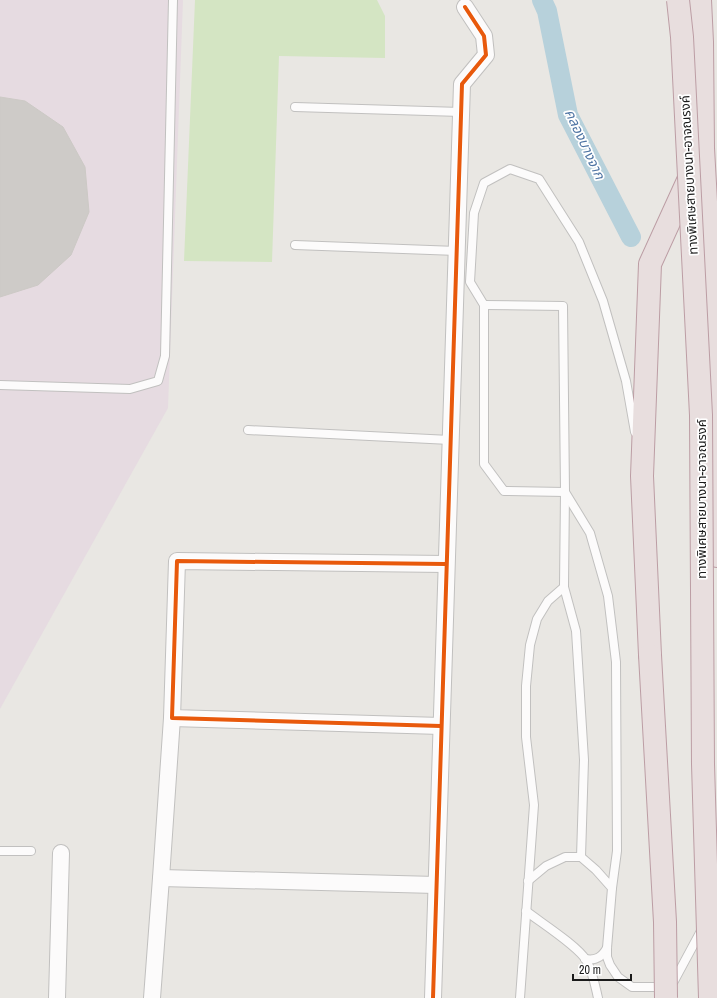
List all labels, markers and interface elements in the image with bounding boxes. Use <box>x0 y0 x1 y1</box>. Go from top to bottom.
street label: ทางพิเศษสายบางนา-อาจณรงค์ <box>676 95 702 255</box>
water label: คลองบางจาก <box>561 106 609 182</box>
street label: ทางพิเศษสายบางนา-อาจณรงค์ <box>693 419 710 579</box>
scale bar <box>573 956 631 982</box>
text: 20 m <box>579 962 601 978</box>

